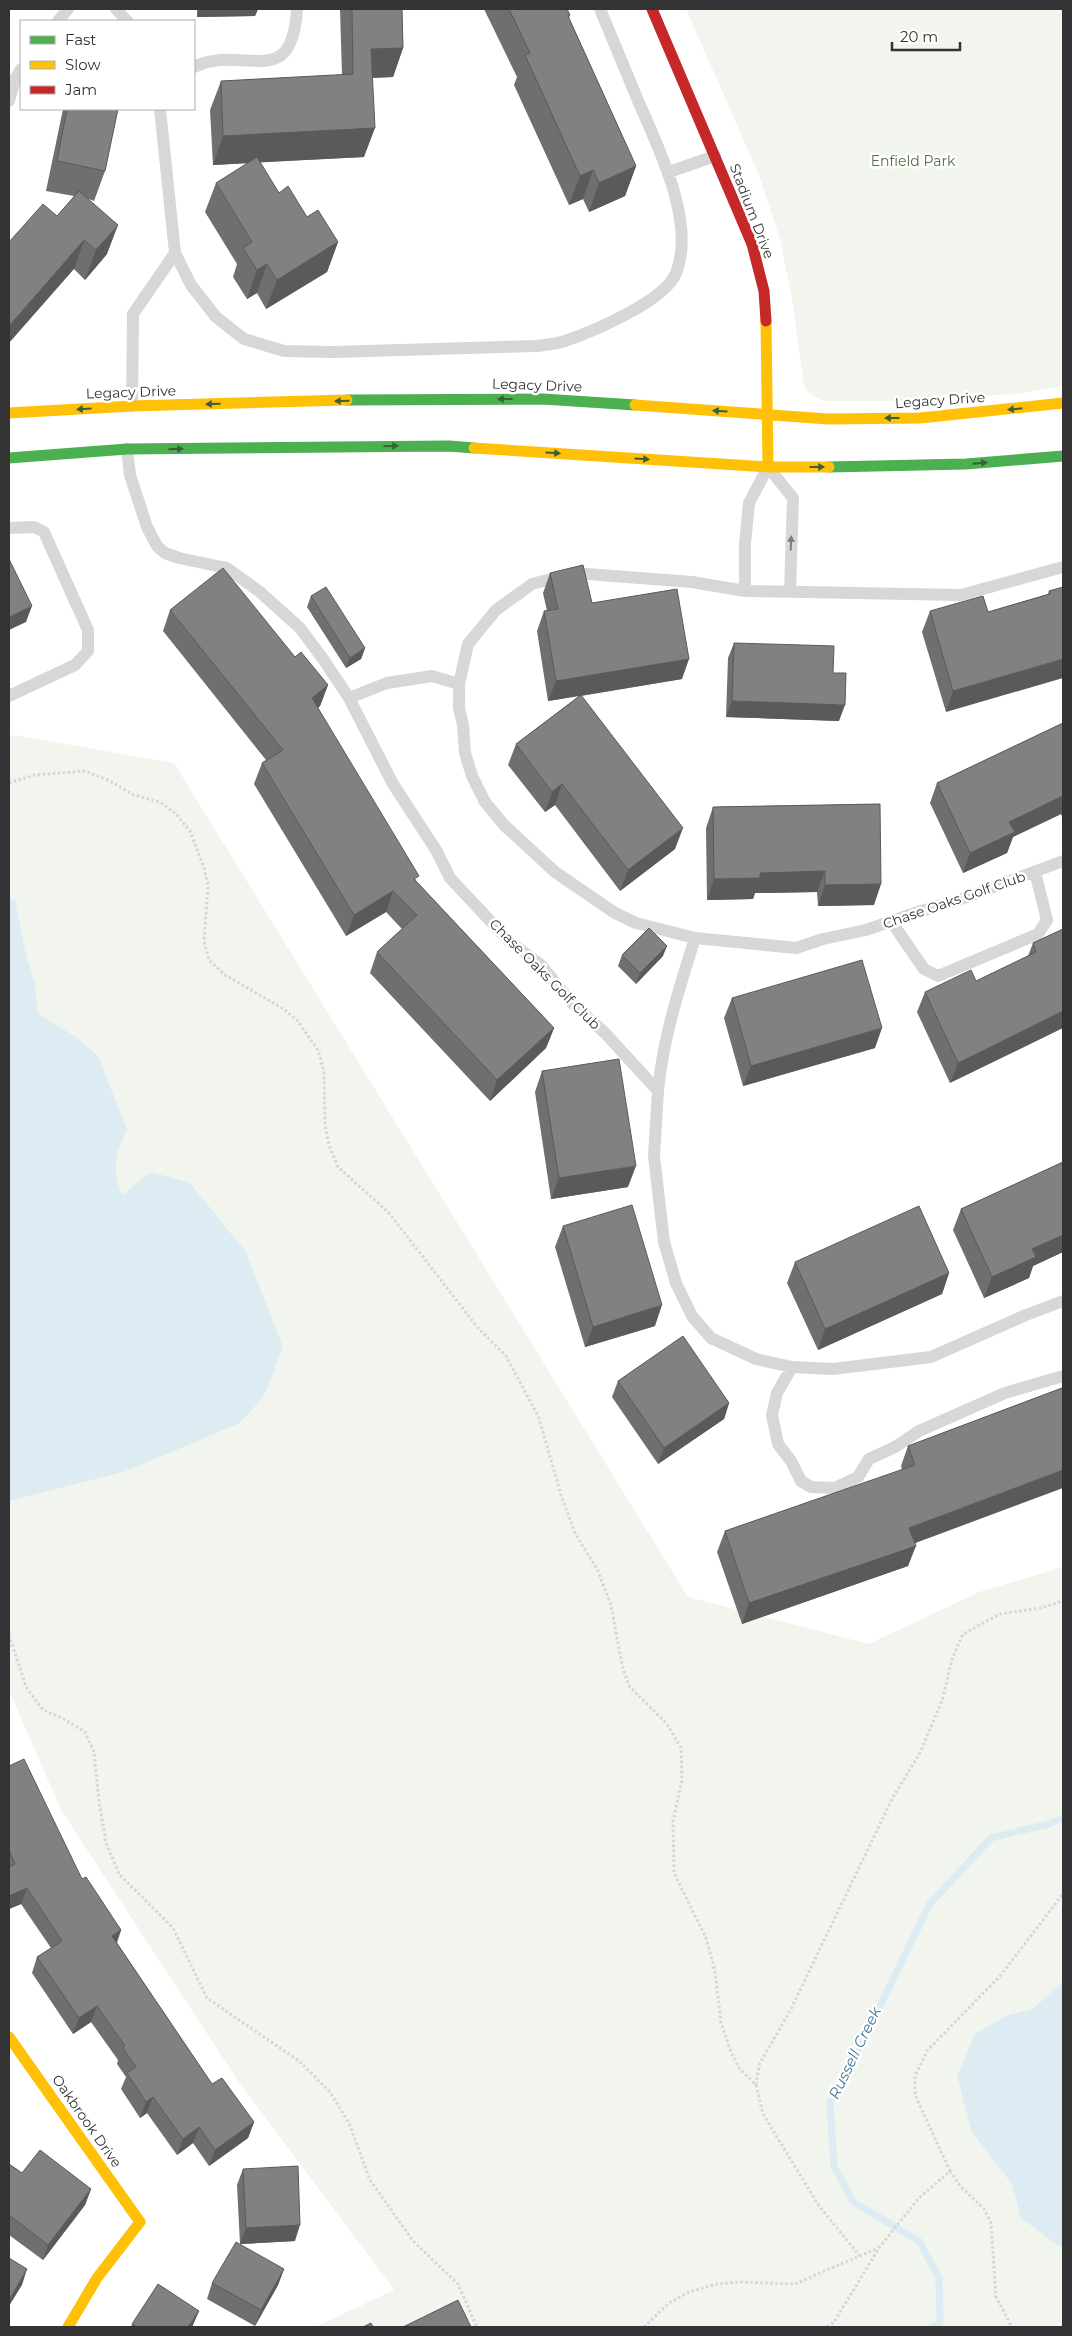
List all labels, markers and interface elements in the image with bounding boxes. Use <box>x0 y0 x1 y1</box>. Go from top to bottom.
legend <box>20 20 195 110</box>
scale bar <box>892 20 960 52</box>
text: 20 m <box>900 27 938 46</box>
text: Fast <box>65 30 96 49</box>
text: Slow <box>65 55 101 74</box>
text: Jam <box>64 80 97 99</box>
park label: Enfield Park <box>871 152 956 170</box>
street label: Stadium Drive <box>726 161 778 261</box>
street label: Legacy Drive <box>492 374 582 396</box>
street label: Legacy Drive <box>86 381 176 403</box>
street label: Legacy Drive <box>894 388 986 412</box>
one-way arrow <box>497 395 513 403</box>
one-way arrow <box>334 397 350 405</box>
one-way arrow <box>204 401 220 409</box>
one-way arrow <box>75 405 91 413</box>
one-way arrow <box>1007 405 1023 413</box>
one-way arrow <box>711 407 727 415</box>
one-way arrow <box>884 414 900 422</box>
one-way arrow <box>383 442 399 450</box>
one-way arrow <box>168 445 184 453</box>
one-way arrow <box>546 449 562 457</box>
one-way arrow <box>634 455 650 463</box>
one-way arrow <box>972 459 988 467</box>
one-way arrow <box>809 463 825 471</box>
one-way arrow <box>788 534 796 550</box>
street label: Chase Oaks Golf Club <box>880 867 1028 933</box>
street label: Chase Oaks Golf Club <box>486 915 604 1033</box>
water label: Russell Creek <box>824 2003 886 2102</box>
street label: Oakbrook Drive <box>48 2071 126 2171</box>

